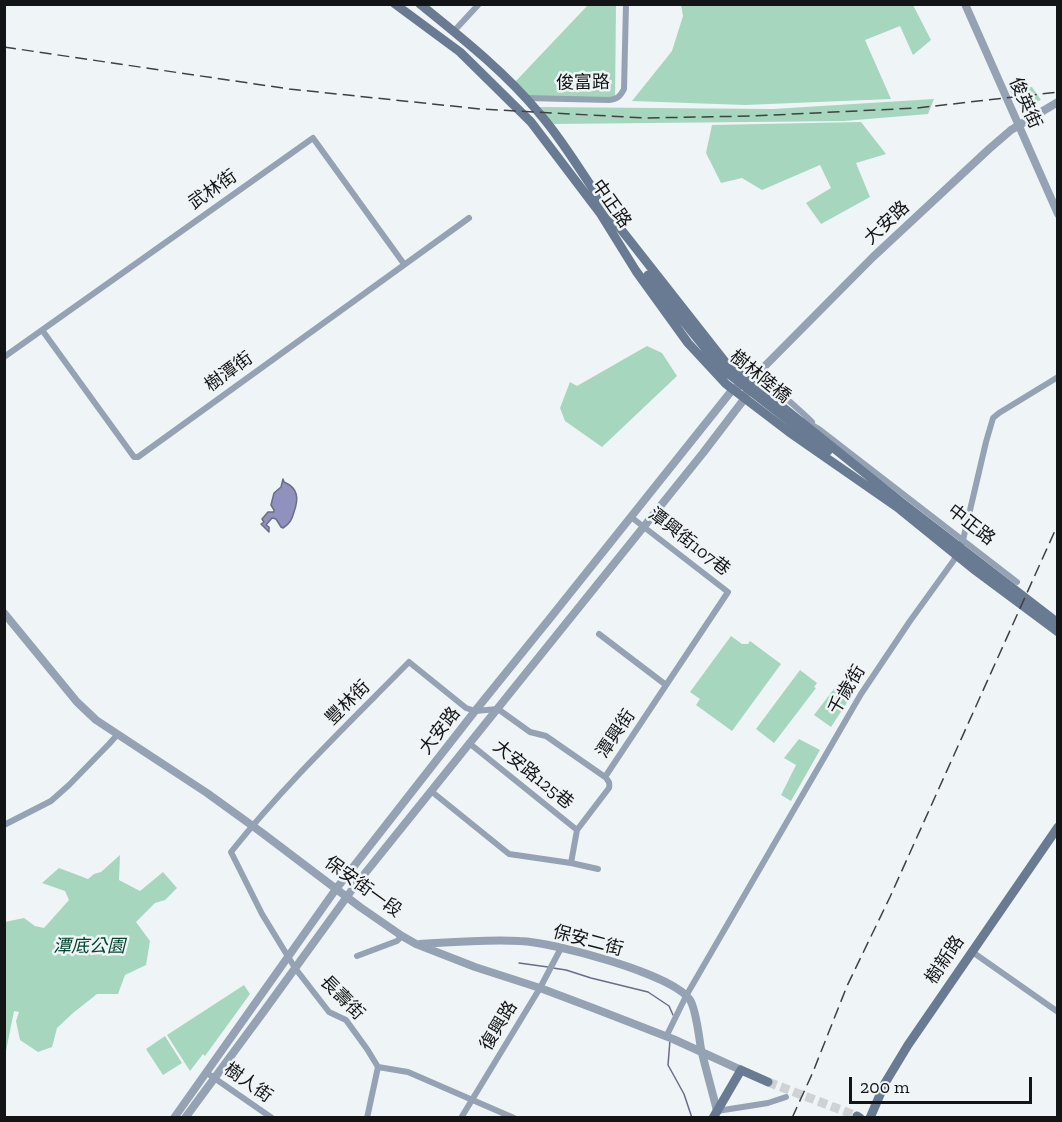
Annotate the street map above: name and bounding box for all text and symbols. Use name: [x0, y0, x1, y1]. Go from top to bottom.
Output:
street label: 俊富路: [556, 72, 610, 94]
street label: 俊英街: [1004, 74, 1046, 132]
street label: 武林街: [185, 166, 241, 214]
street label: 中正路: [587, 176, 635, 232]
street label: 大安路: [860, 197, 914, 249]
street label: 樹林陸橋: [725, 346, 795, 408]
street label: 樹潭街: [201, 347, 257, 397]
street label: 中正路: [943, 500, 999, 550]
street label: 潭興街107巷: [644, 503, 734, 581]
street label: 千歲街: [824, 661, 870, 719]
street label: 豐林街: [321, 676, 375, 730]
street label: 大安路: [415, 703, 465, 759]
street label: 潭興街: [592, 706, 640, 762]
street label: 大安路125巷: [488, 736, 578, 814]
street label: 保安街一段: [320, 852, 406, 922]
street label: 保安二街: [550, 921, 626, 961]
street label: 樹新路: [921, 932, 969, 988]
park label: 潭底公園: [53, 936, 125, 958]
street label: 長壽街: [315, 971, 369, 1025]
street label: 復興路: [476, 997, 522, 1055]
street label: 樹人街: [220, 1059, 276, 1107]
scale bar: [852, 1065, 1035, 1103]
text: 200 m: [860, 1076, 910, 1098]

